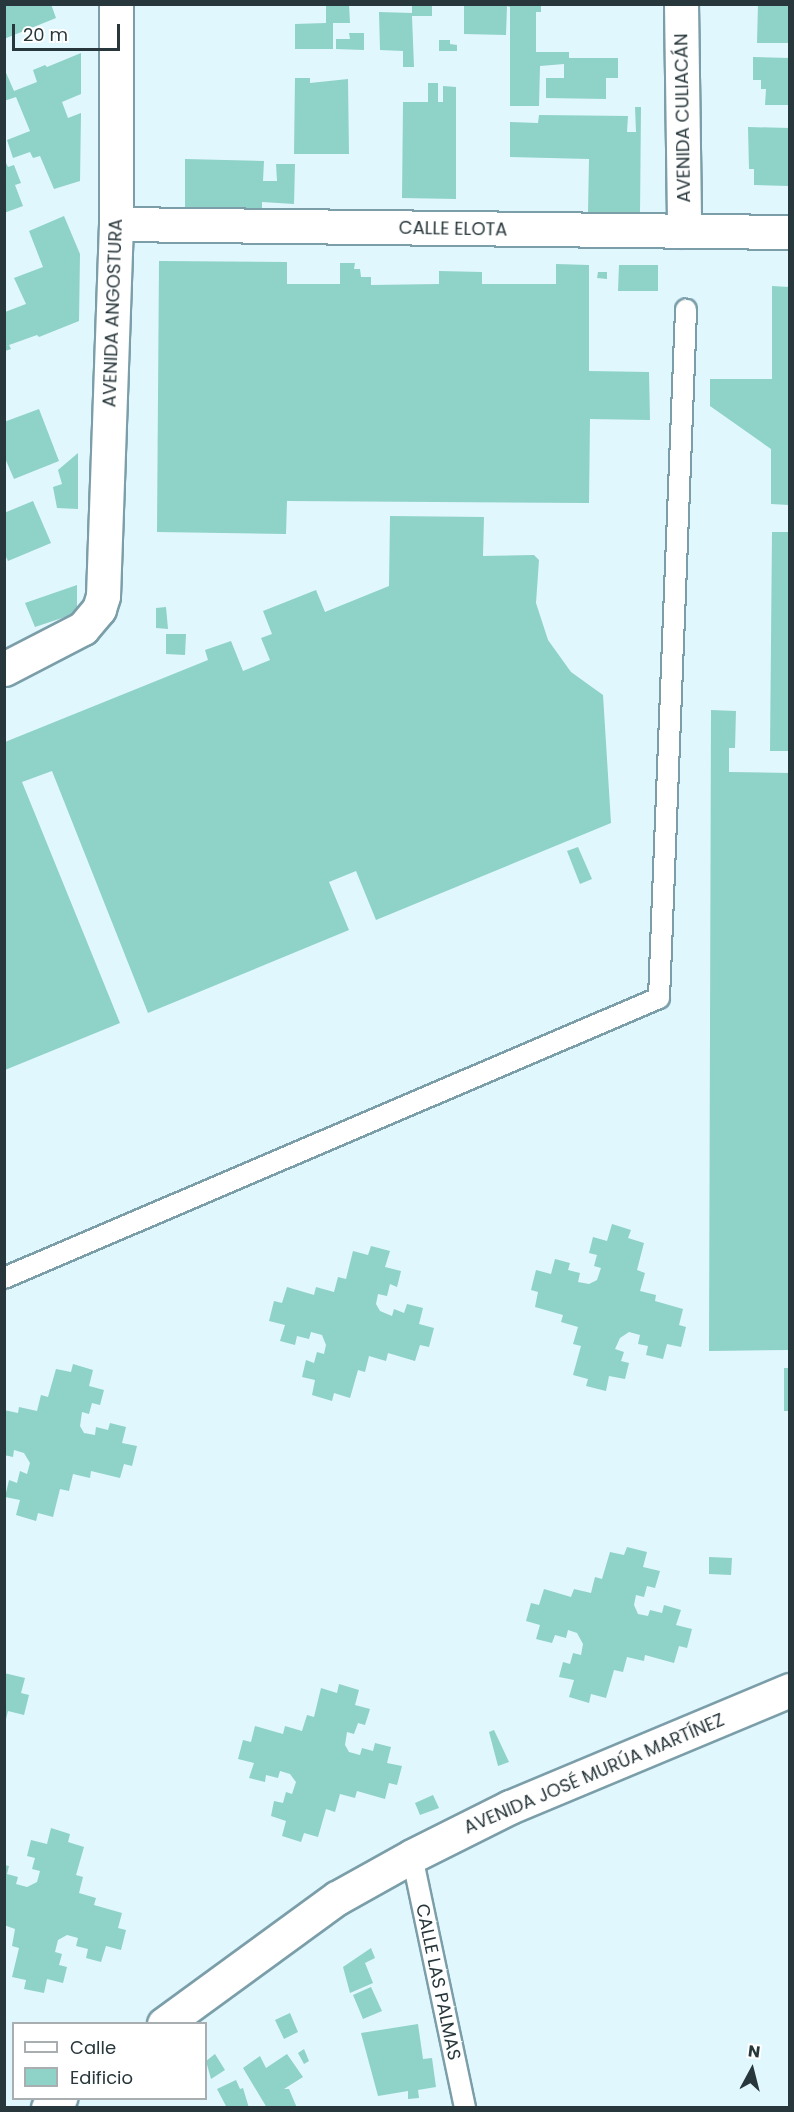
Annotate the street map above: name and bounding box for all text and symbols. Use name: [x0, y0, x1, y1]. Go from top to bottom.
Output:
scale bar: [15, 12, 123, 50]
text: 20 m: [23, 22, 68, 47]
street label: AVENIDA CULIACÁN: [671, 33, 695, 203]
street label: CALLE ELOTA: [398, 217, 508, 241]
street label: AVENIDA ANGOSTURA: [99, 218, 127, 408]
street label: AVENIDA JOSÉ MURÚA MARTÍNEZ: [461, 1709, 727, 1839]
street label: CALLE LAS PALMAS: [411, 1902, 465, 2062]
legend: [12, 2022, 207, 2100]
text: Calle: [70, 2035, 116, 2060]
text: N: [747, 2039, 762, 2064]
north arrow: [722, 2040, 782, 2100]
text: Edificio: [70, 2065, 133, 2090]

